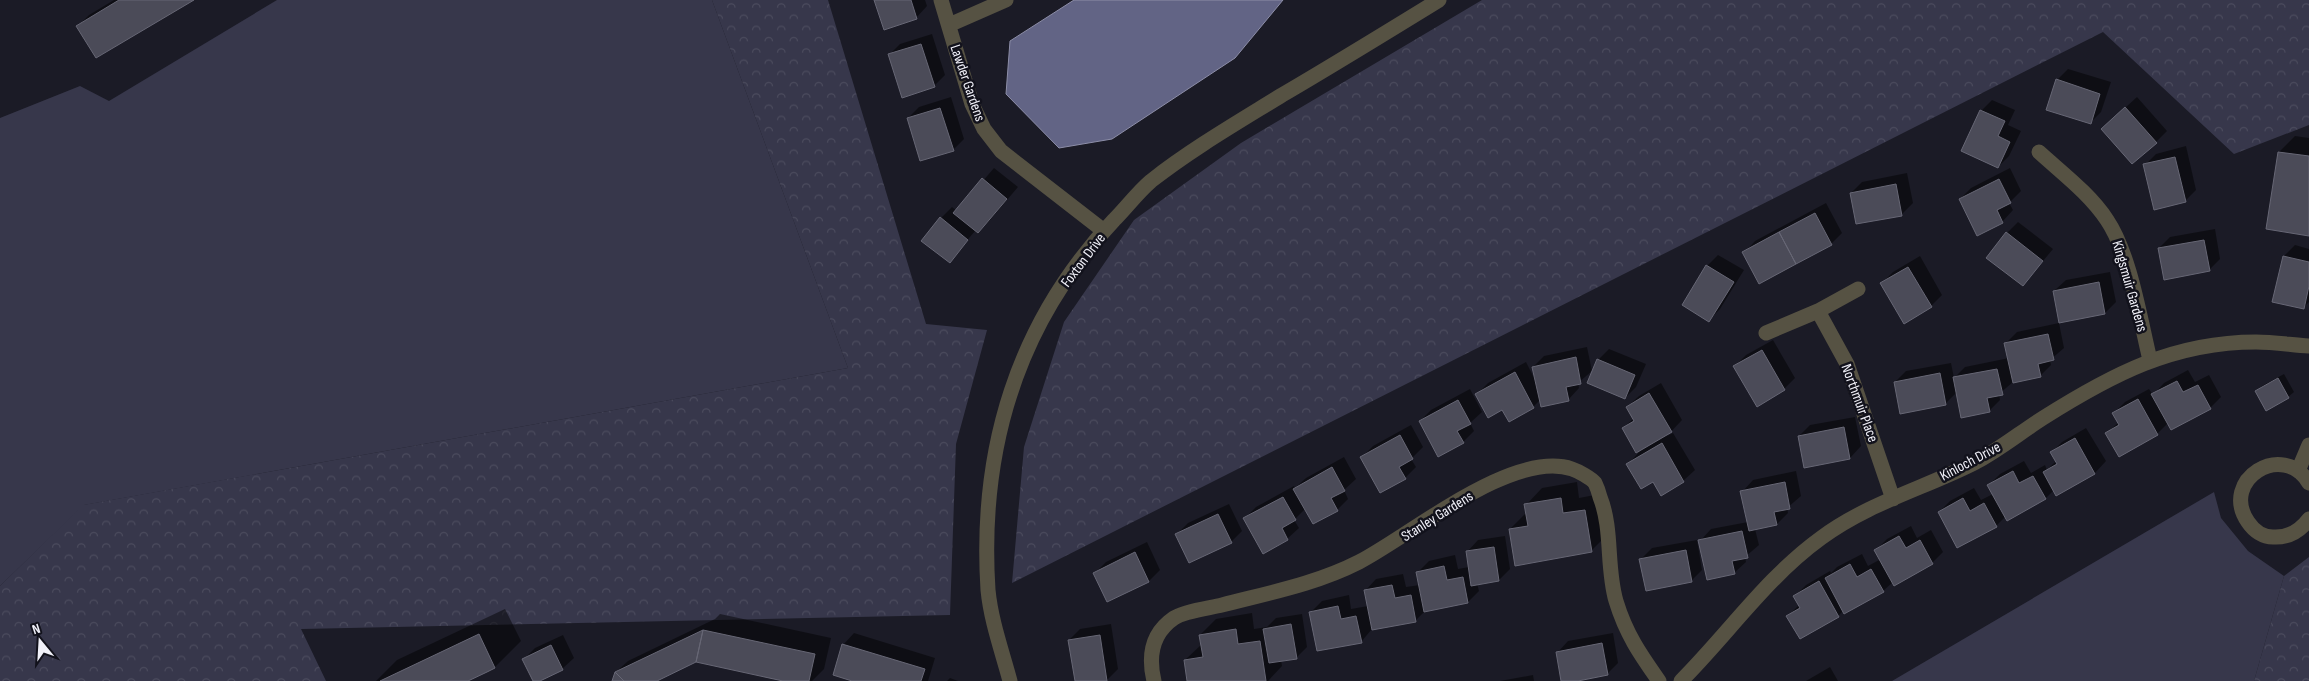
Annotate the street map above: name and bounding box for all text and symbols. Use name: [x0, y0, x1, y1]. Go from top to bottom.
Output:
street label: Lawder Gardens: [946, 42, 990, 124]
street label: Foxton Drive: [1057, 230, 1110, 291]
street label: Kingsmuir Gardens: [2107, 238, 2152, 334]
street label: Northmuir Place: [1837, 362, 1882, 445]
street label: Kinloch Drive: [1937, 438, 2004, 485]
street label: Stanley Gardens: [1398, 487, 1477, 546]
north arrow: [15, 616, 65, 666]
text: N: [30, 620, 42, 638]

